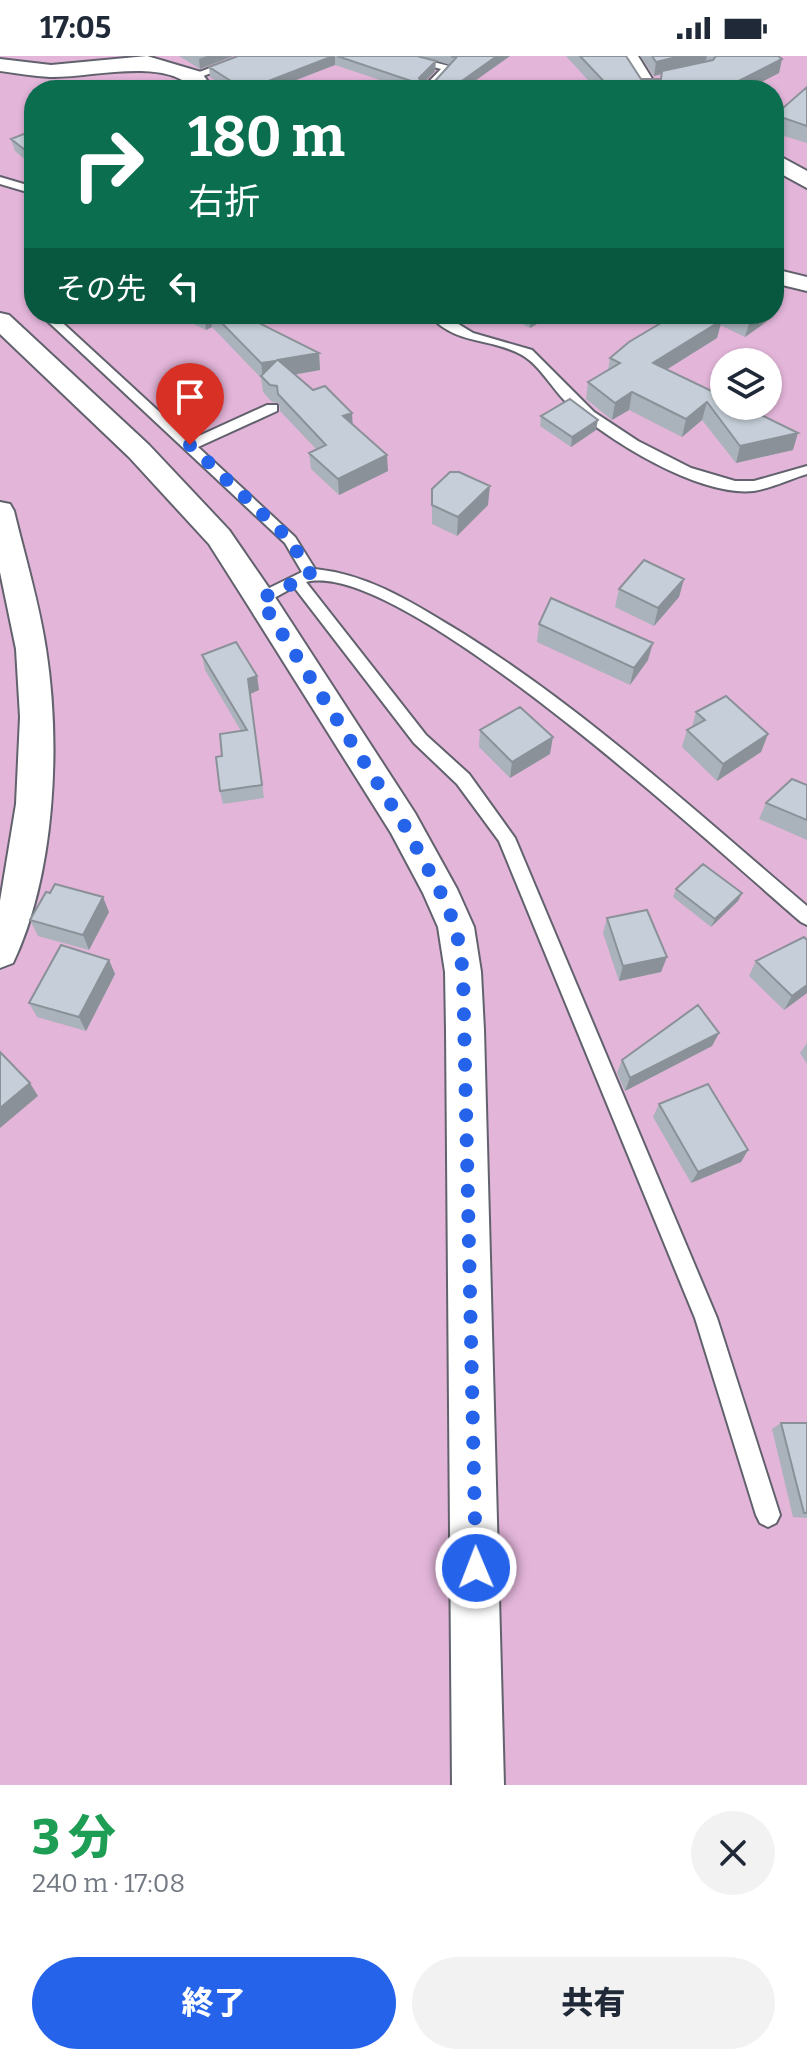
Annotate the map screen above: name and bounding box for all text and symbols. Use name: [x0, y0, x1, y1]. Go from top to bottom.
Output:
text: 17:05: [40, 10, 111, 46]
text: 180 m: [188, 104, 345, 171]
icon: right: [56, 112, 160, 216]
text: 右折: [188, 180, 260, 224]
icon: left: [162, 264, 206, 308]
text: その先: [56, 271, 146, 307]
map controls: [710, 348, 782, 420]
button: layers: [710, 348, 782, 420]
pin: [156, 363, 224, 445]
icon: arrive: [168, 375, 212, 419]
position arrow: [434, 1526, 518, 1610]
text: 3 分: [32, 1809, 116, 1867]
button: close: [691, 1811, 775, 1895]
text: 240 m · 17:08: [32, 1868, 185, 1899]
button: 終了: [32, 1957, 396, 2049]
button: 共有: [412, 1957, 775, 2049]

